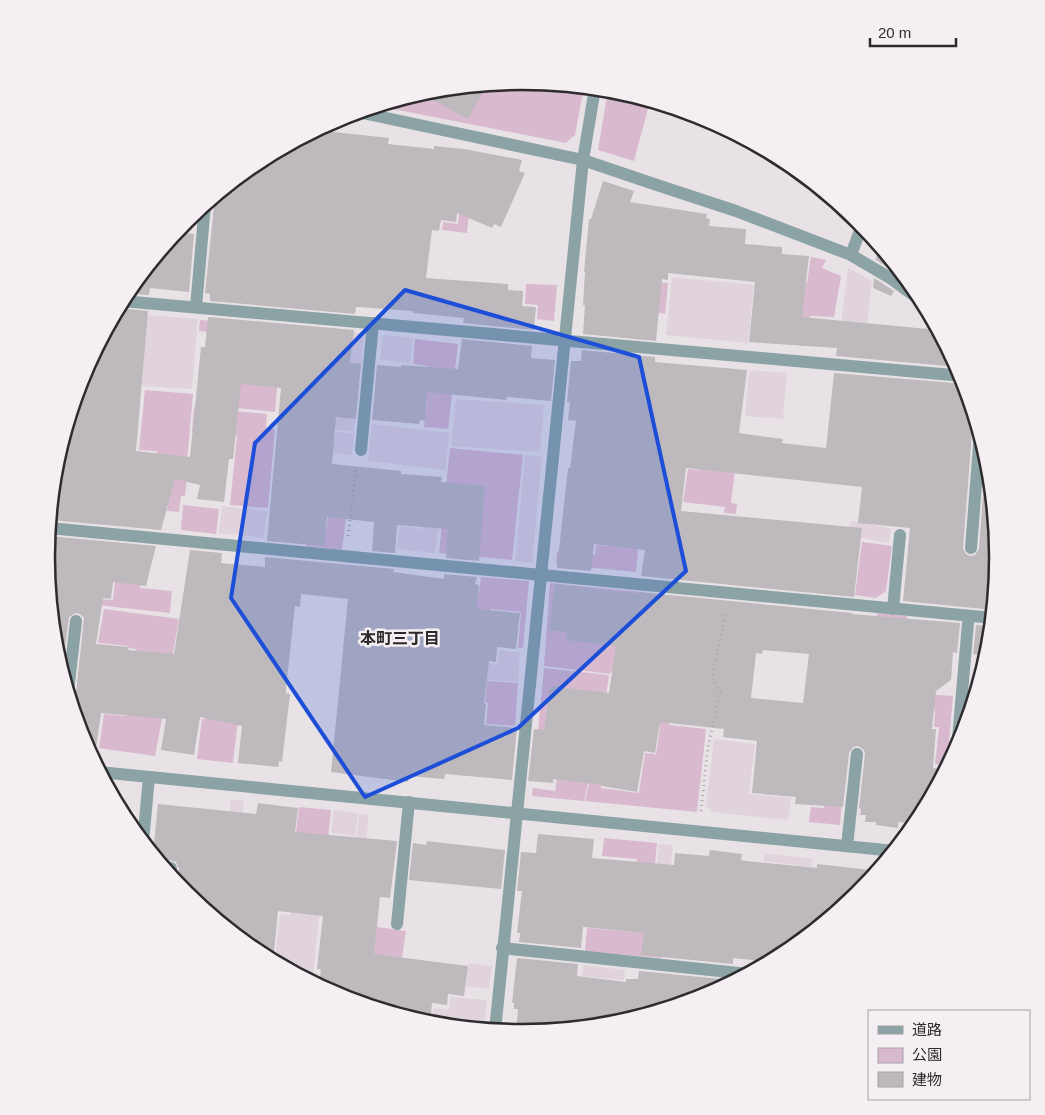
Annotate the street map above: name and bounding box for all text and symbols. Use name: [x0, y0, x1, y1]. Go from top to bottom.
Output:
scale bar: [870, 15, 956, 47]
text: 20 m: [878, 24, 911, 41]
district label: 本町三丁目: [360, 630, 440, 647]
legend: [868, 1010, 1030, 1100]
text: 道路: [912, 1021, 942, 1038]
text: 公園: [912, 1046, 942, 1063]
text: 建物: [912, 1071, 942, 1088]

